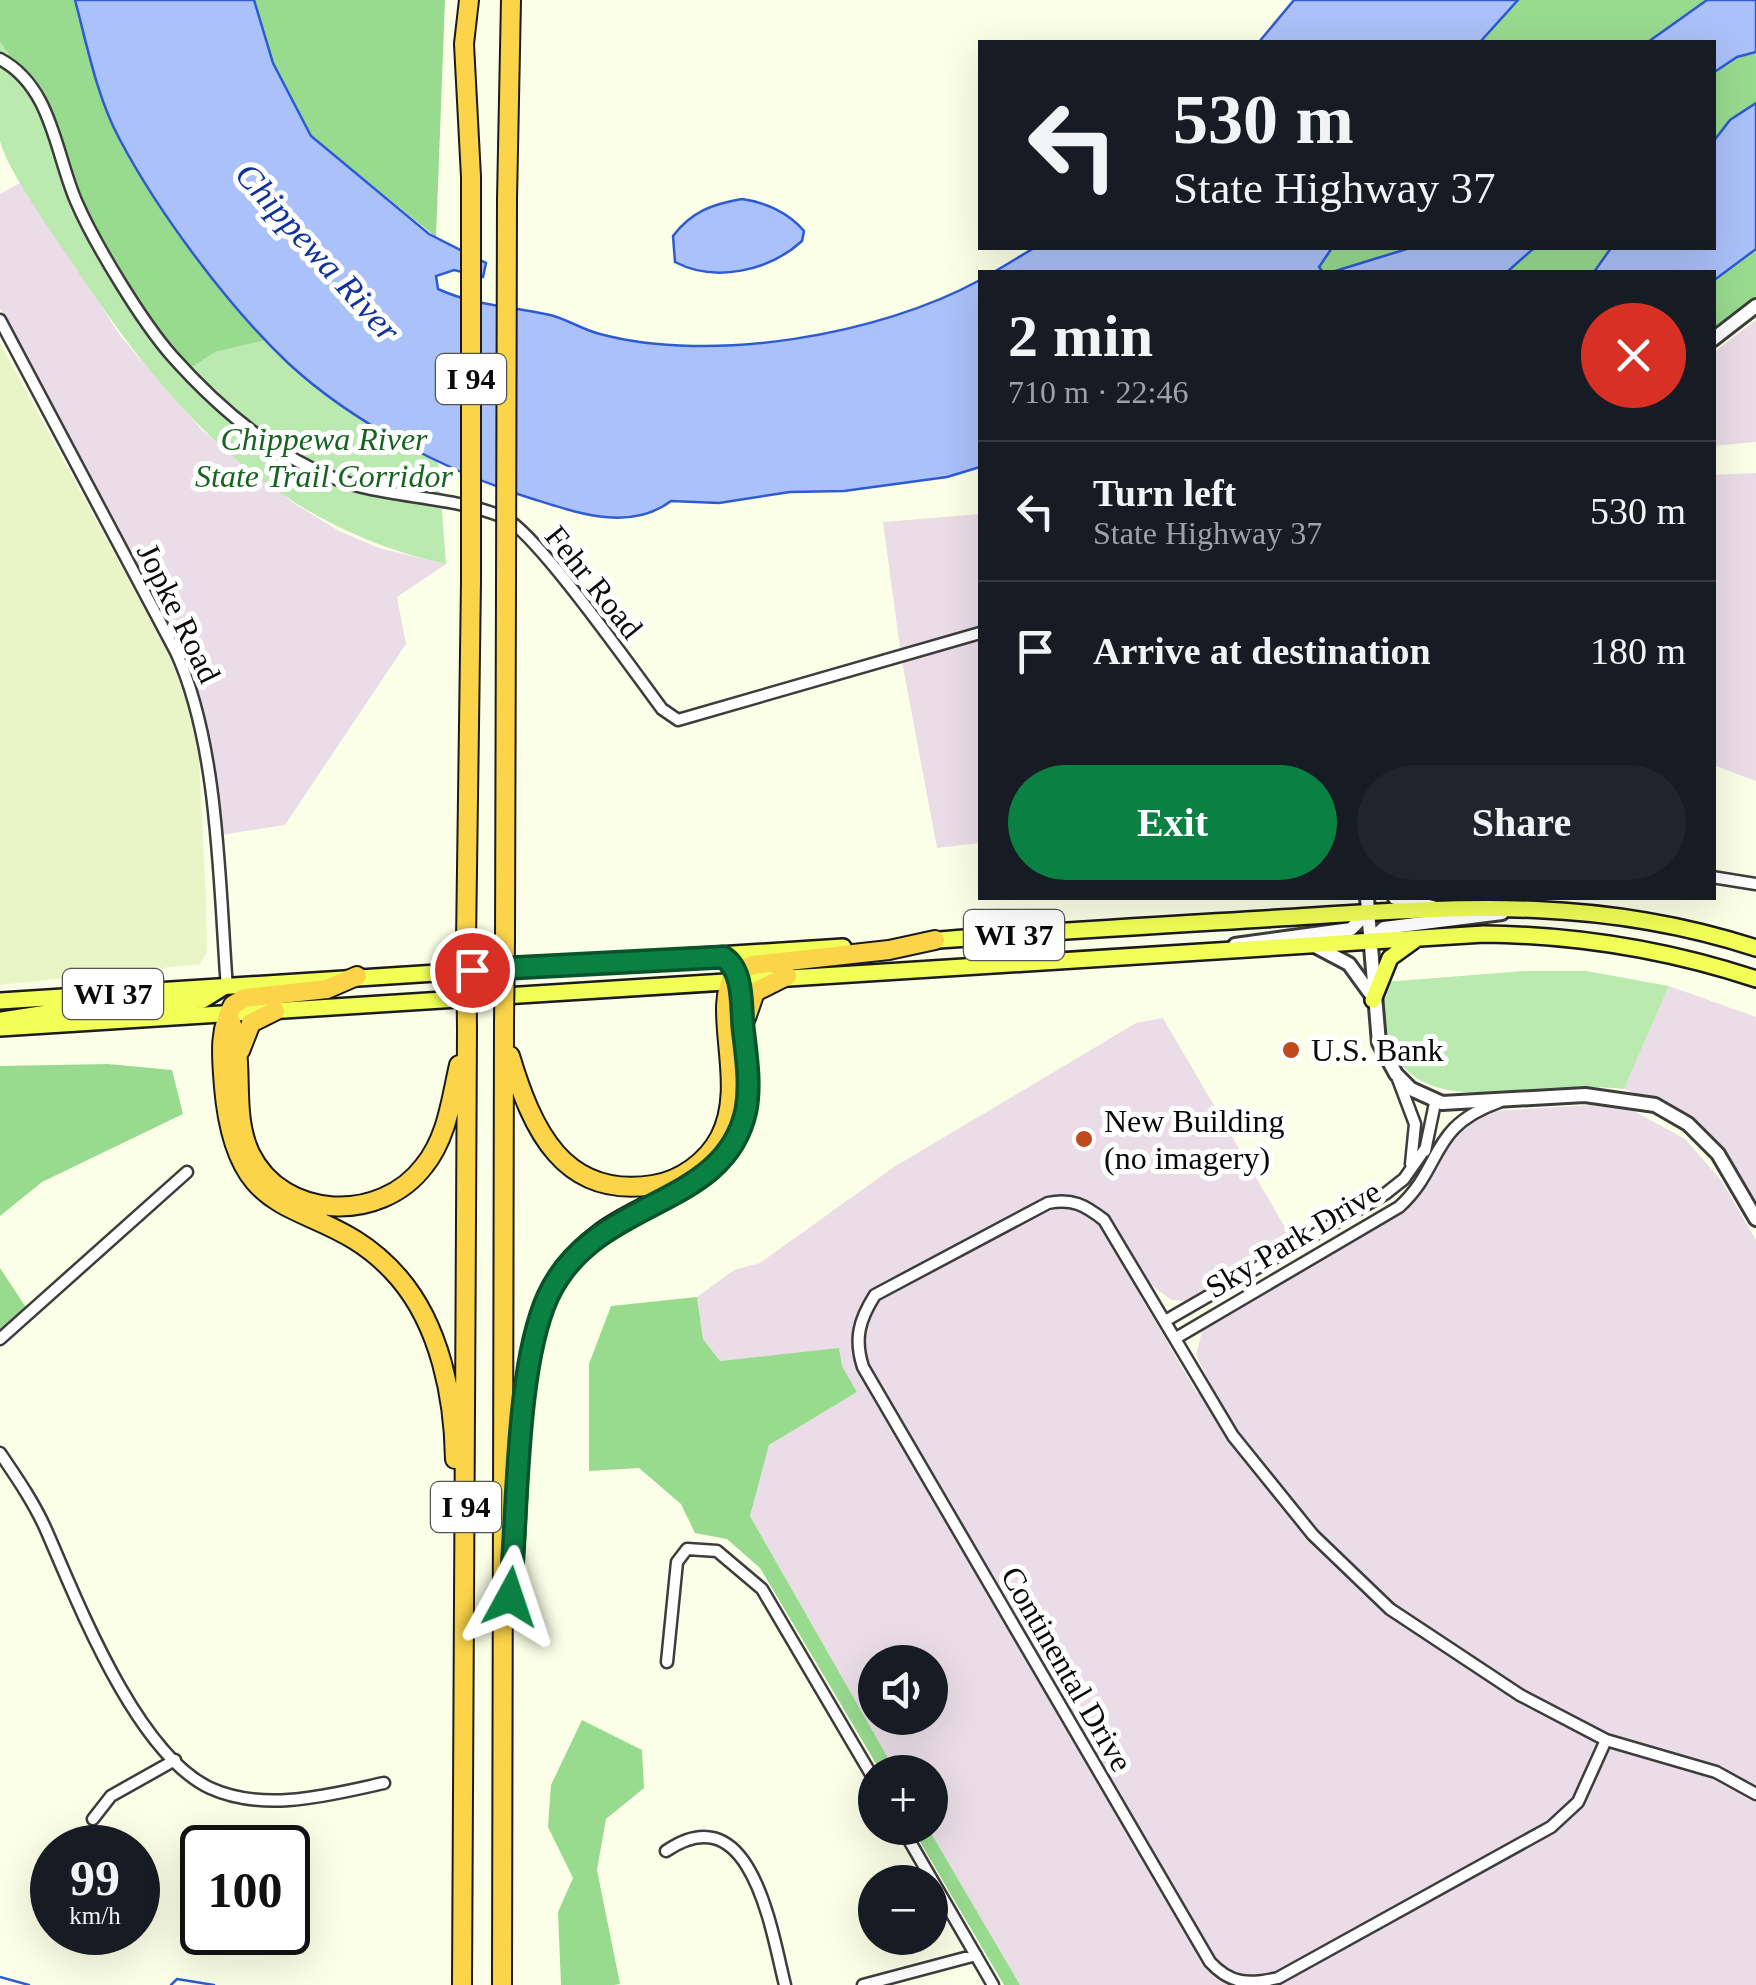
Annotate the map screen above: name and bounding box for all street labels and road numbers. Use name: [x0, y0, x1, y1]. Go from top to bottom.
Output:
road number: I 94: [436, 354, 506, 404]
street label: Fehr Road: [538, 519, 650, 645]
street label: Jopke Road: [130, 538, 228, 688]
road number: WI 37: [964, 910, 1064, 960]
road number: WI 37: [63, 969, 163, 1019]
street label: Sky Park Drive: [1199, 1173, 1387, 1305]
road number: I 94: [431, 1482, 501, 1532]
street label: Continental Drive: [994, 1560, 1140, 1778]

